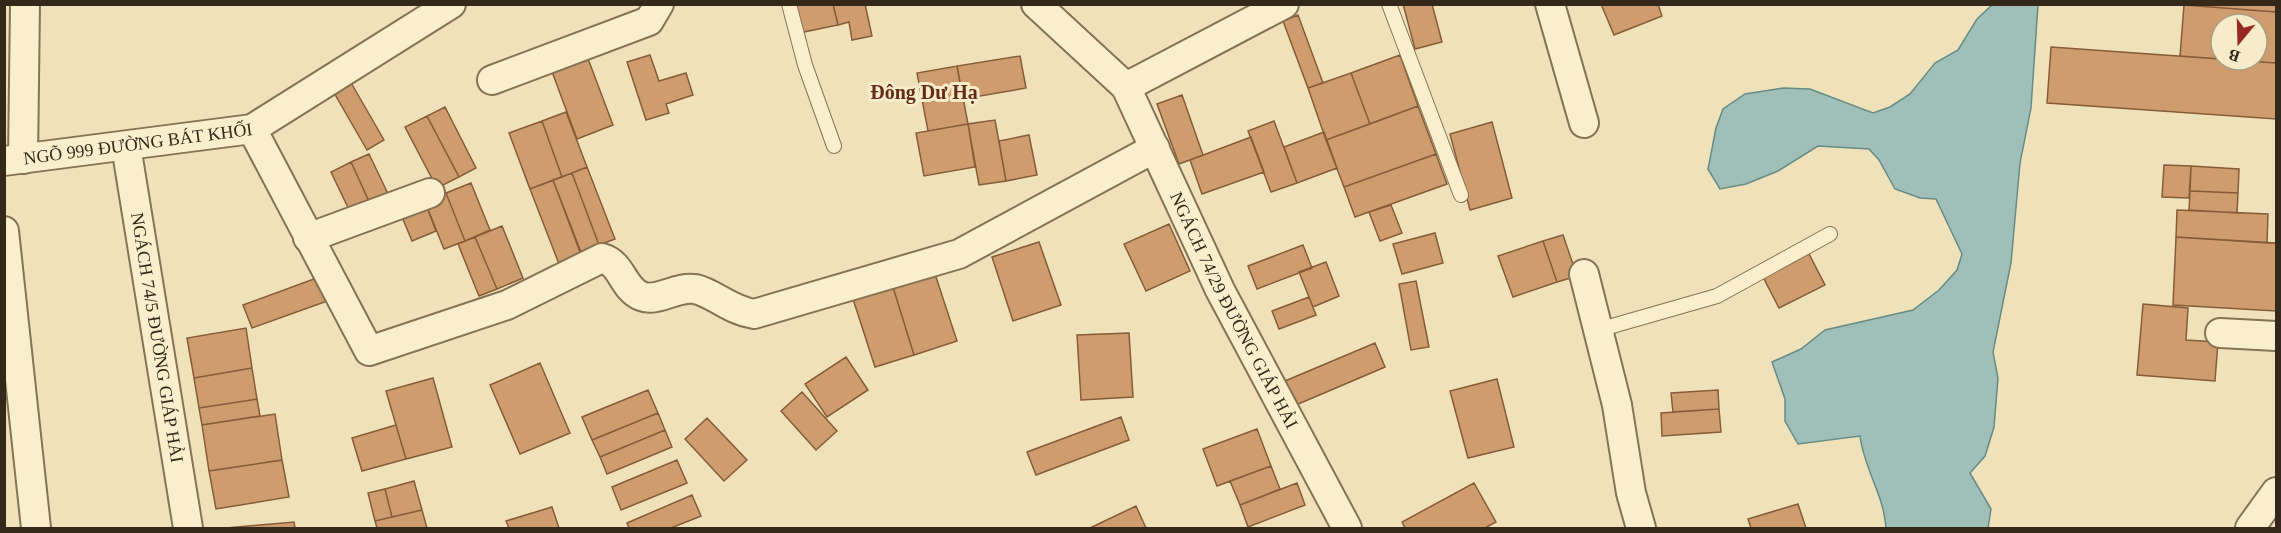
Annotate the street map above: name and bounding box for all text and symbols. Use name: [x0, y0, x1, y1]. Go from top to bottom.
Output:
north arrow: [2209, 12, 2269, 72]
text: B: [2226, 46, 2242, 65]
district label: Đông Dư Hạ: [870, 81, 978, 104]
street label: NGÕ 999 ĐƯỜNG BÁT KHỐI: [22, 119, 254, 168]
street label: NGÁCH 74/29 ĐƯỜNG GIÁP HẢI: [1166, 189, 1302, 432]
street label: NGÁCH 74/5 ĐƯỜNG GIÁP HẢI: [127, 211, 187, 464]

